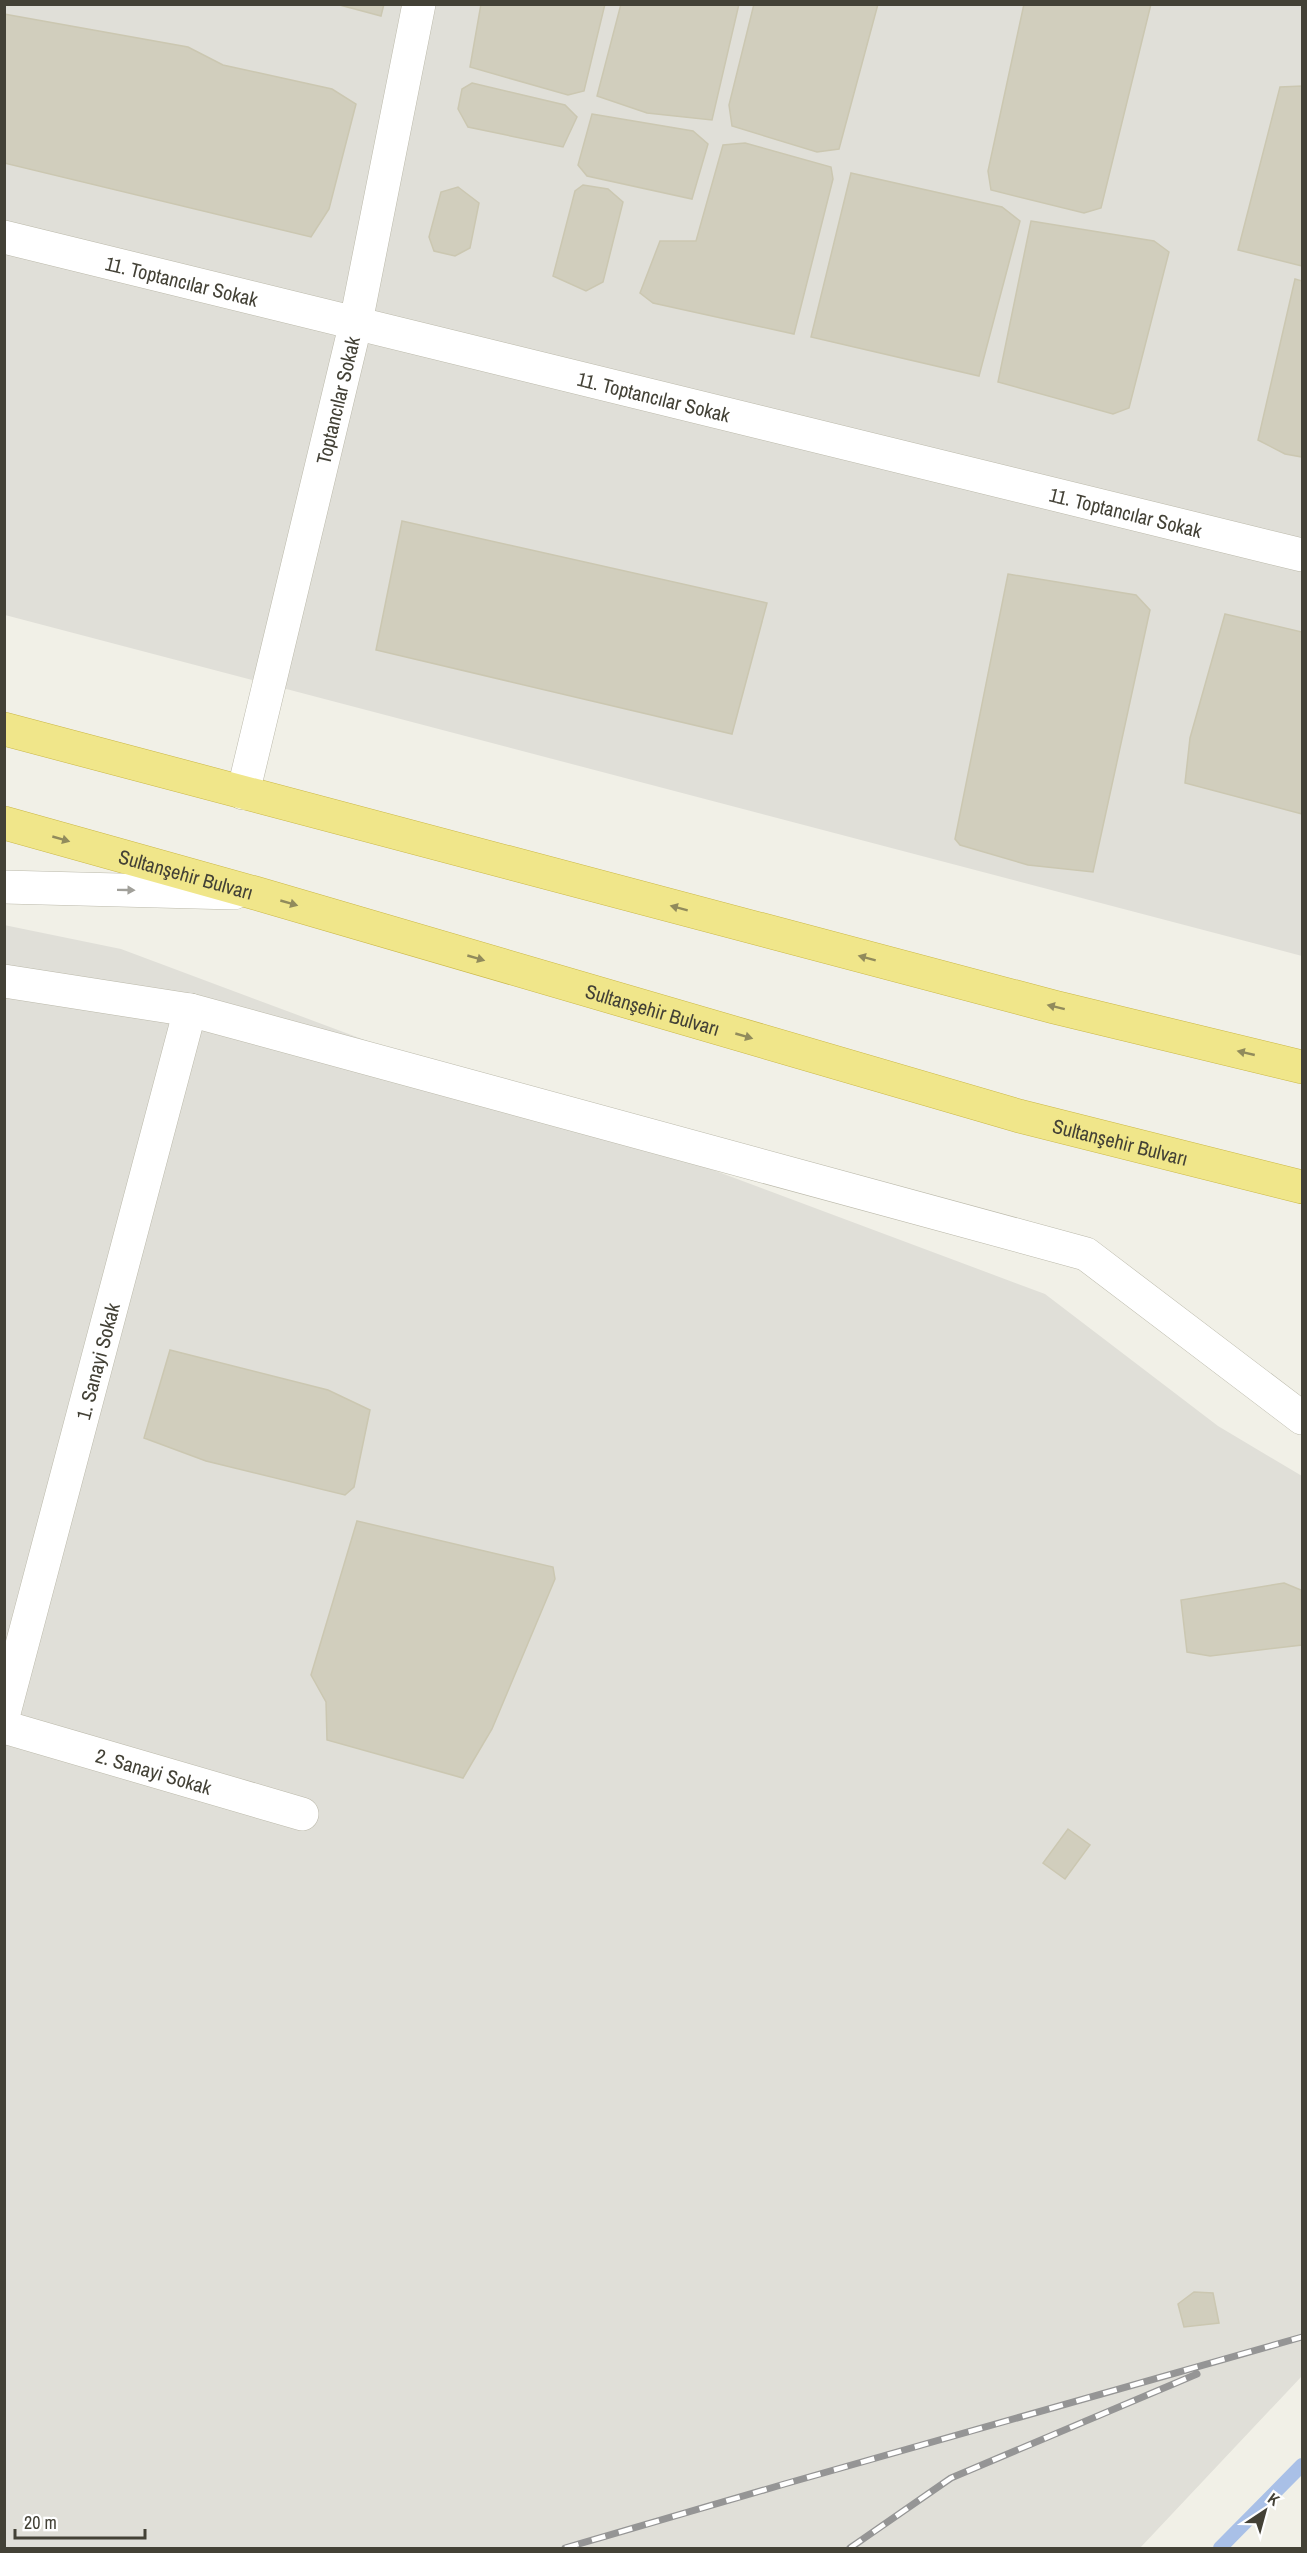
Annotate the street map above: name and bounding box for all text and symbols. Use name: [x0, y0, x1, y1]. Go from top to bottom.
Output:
street label: 11. Toptancılar Sokak: [103, 249, 262, 312]
street label: Toptancılar Sokak: [309, 333, 366, 467]
street label: 11. Toptancılar Sokak: [575, 364, 734, 428]
street label: 11. Toptancılar Sokak: [1047, 480, 1206, 544]
one-way arrow: [52, 835, 70, 844]
street label: Sultanşehir Bulvarı: [116, 842, 256, 905]
one-way arrow: [116, 885, 135, 894]
one-way arrow: [280, 899, 298, 908]
one-way arrow: [670, 903, 688, 912]
one-way arrow: [858, 952, 877, 962]
one-way arrow: [467, 954, 485, 963]
street label: Sultanşehir Bulvarı: [582, 977, 723, 1042]
one-way arrow: [1047, 1002, 1065, 1012]
one-way arrow: [735, 1032, 753, 1041]
one-way arrow: [1236, 1048, 1255, 1058]
street label: Sultanşehir Bulvarı: [1050, 1111, 1191, 1171]
street label: 1. Sanayi Sokak: [69, 1299, 126, 1422]
street label: 2. Sanayi Sokak: [93, 1741, 216, 1801]
north arrow: [1235, 2481, 1295, 2541]
text: K: [1264, 2487, 1285, 2511]
scale bar: [15, 2502, 146, 2540]
text: 20 m: [24, 2510, 57, 2535]

